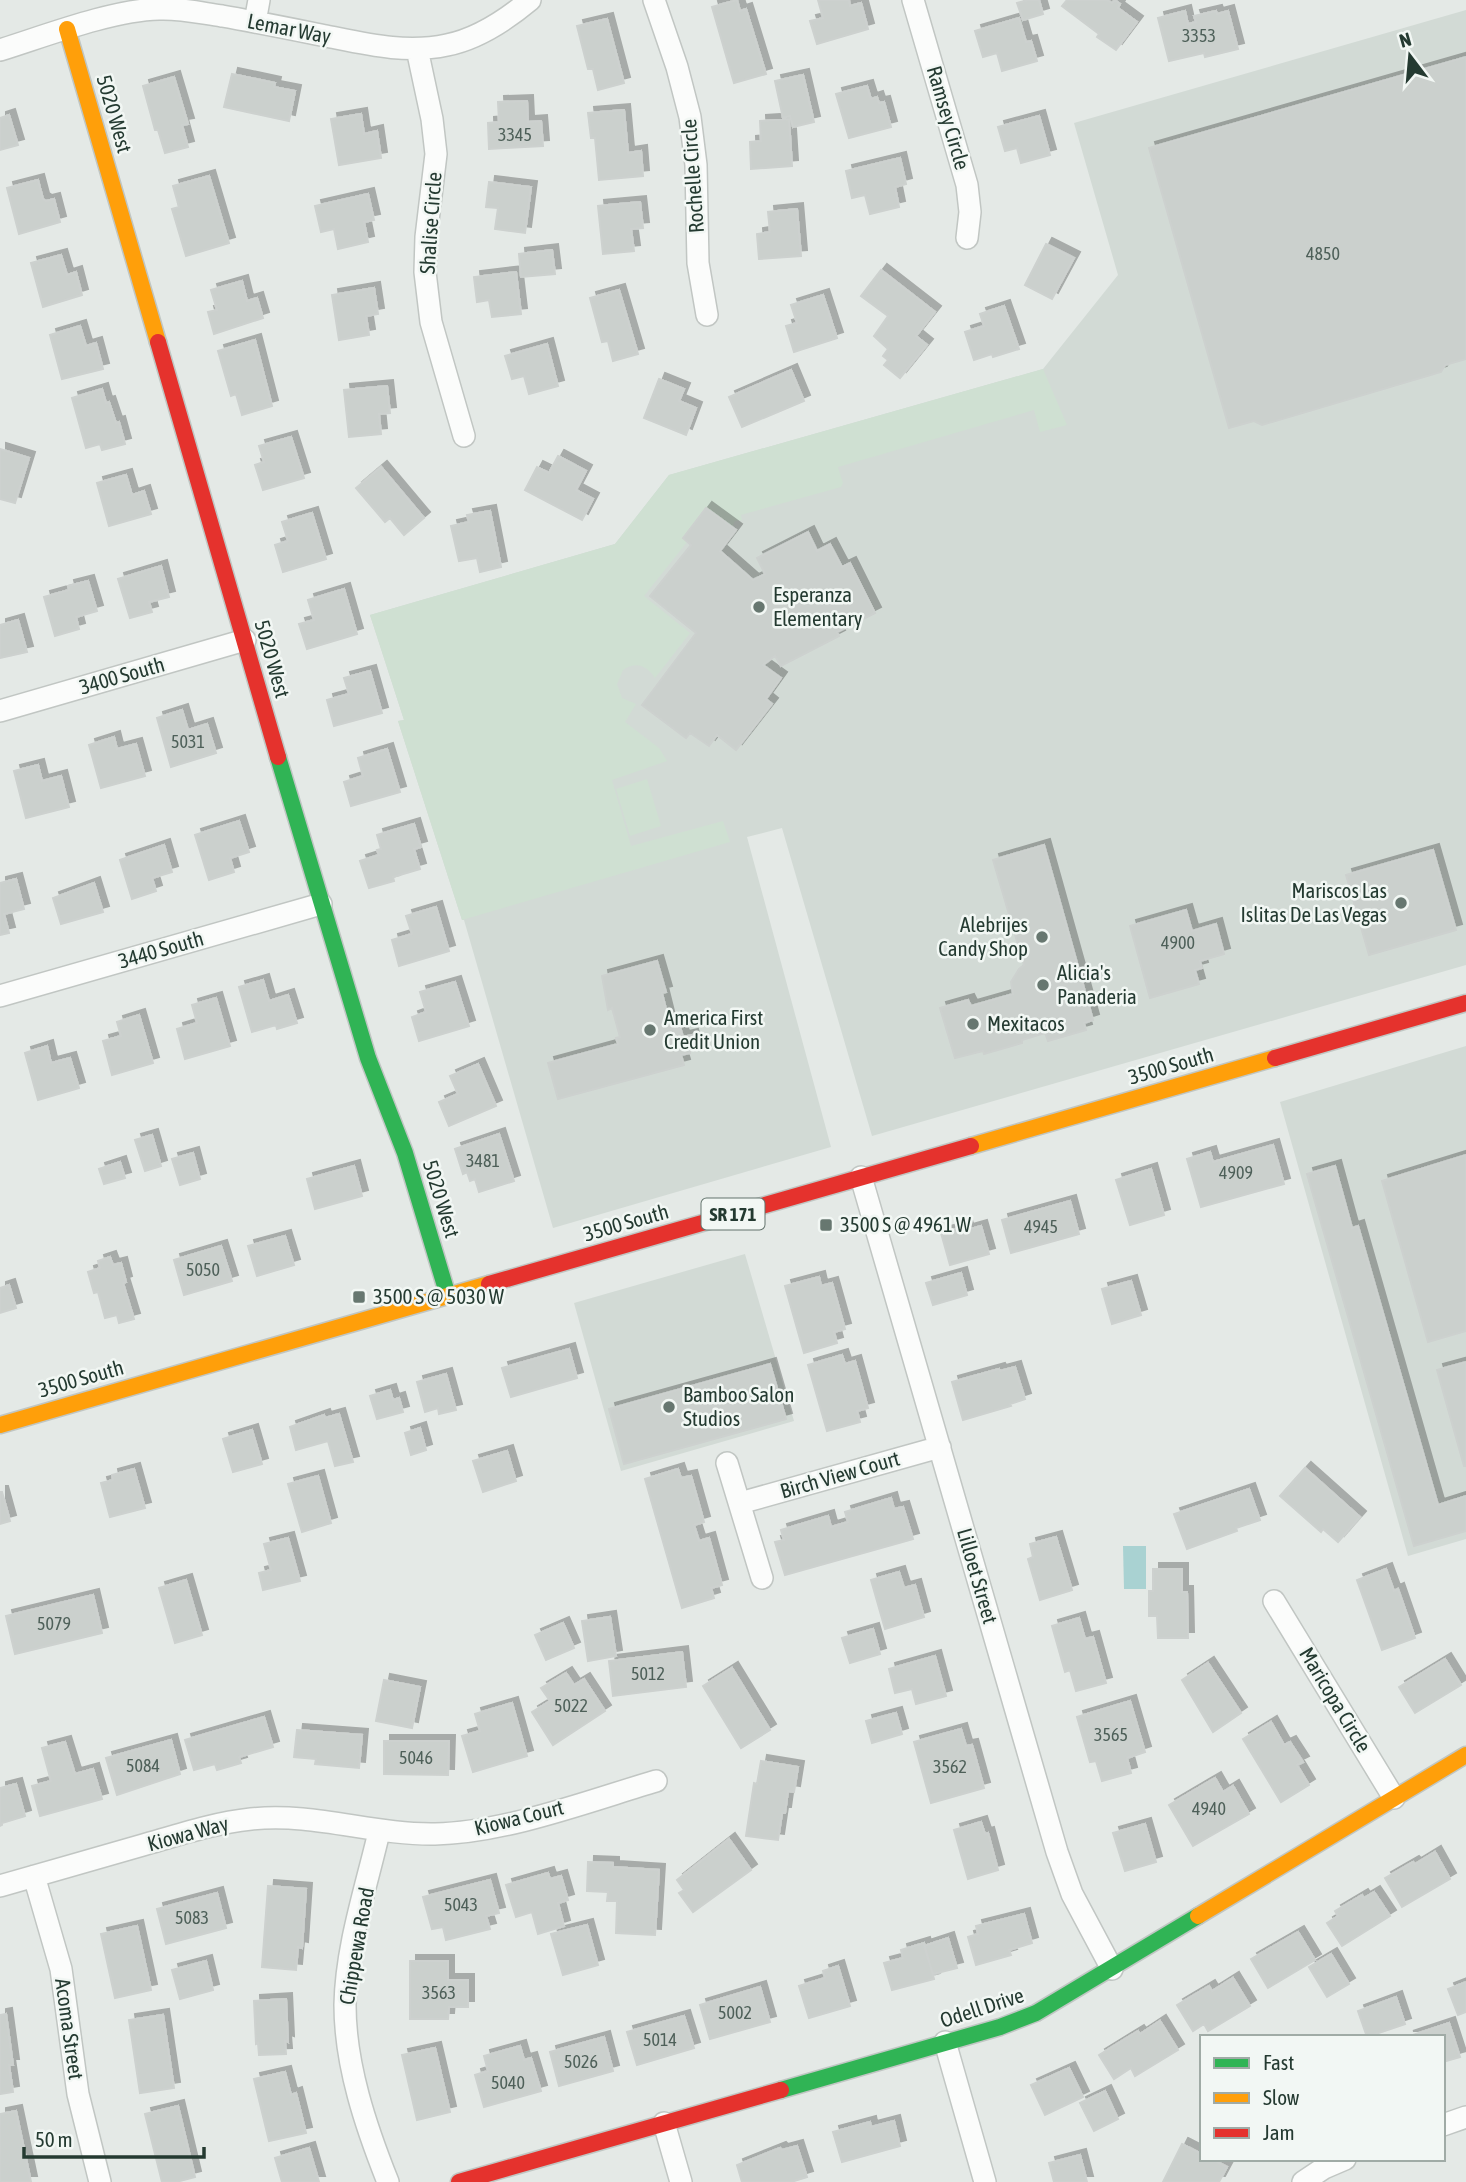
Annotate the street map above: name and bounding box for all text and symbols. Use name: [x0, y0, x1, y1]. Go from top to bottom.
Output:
street label: Lemar Way: [245, 8, 333, 48]
north arrow: [1375, 21, 1445, 91]
house number: 3353: [1182, 25, 1216, 46]
text: N: [1397, 28, 1414, 52]
street label: Ramsey Circle: [923, 63, 975, 172]
street label: 5020 West: [92, 72, 138, 155]
street label: Rochelle Circle: [676, 118, 708, 234]
house number: 3345: [498, 124, 532, 145]
street label: Shalise Circle: [414, 171, 446, 275]
house number: 4850: [1306, 243, 1340, 264]
place label: Esperanza Elementary: [773, 582, 863, 630]
marker: Esperanza Elementary: [751, 599, 767, 615]
street label: 5020 West: [250, 617, 296, 700]
street label: 3400 South: [76, 651, 167, 699]
house number: 5031: [171, 731, 205, 752]
place label: Mariscos Las Islitas De Las Vegas: [1240, 878, 1387, 926]
marker: Mariscos Las Islitas De Las Vegas: [1393, 895, 1409, 911]
place label: Alebrijes Candy Shop: [938, 912, 1028, 960]
street label: 3440 South: [115, 925, 206, 973]
marker: Alebrijes Candy Shop: [1034, 929, 1050, 945]
house number: 4900: [1161, 932, 1195, 953]
place label: Alicia's Panaderia: [1057, 960, 1137, 1008]
marker: Alicia's Panaderia: [1035, 977, 1051, 993]
place label: America First Credit Union: [664, 1005, 763, 1053]
place label: Mexitacos: [987, 1011, 1065, 1035]
marker: Mexitacos: [965, 1016, 981, 1032]
marker: America First Credit Union: [642, 1022, 658, 1038]
street label: 3500 South: [1125, 1041, 1216, 1089]
house number: 3481: [466, 1150, 500, 1171]
street label: 5020 West: [419, 1157, 465, 1240]
house number: 4909: [1219, 1162, 1253, 1183]
street label: 3500 South: [580, 1198, 671, 1246]
road number: SR 171: [702, 1198, 764, 1230]
place label: 3500 S @ 4961 W: [840, 1212, 972, 1236]
house number: 4945: [1024, 1216, 1058, 1237]
marker: 3500 S @ 4961 W: [818, 1217, 834, 1233]
house number: 5050: [186, 1259, 220, 1280]
place label: 3500 S @ 5030 W: [373, 1284, 505, 1308]
marker: 3500 S @ 5030 W: [351, 1289, 367, 1305]
street label: 3500 South: [35, 1354, 126, 1402]
place label: Bamboo Salon Studios: [683, 1382, 794, 1430]
marker: Bamboo Salon Studios: [661, 1399, 677, 1415]
street label: Birch View Court: [777, 1446, 902, 1503]
street label: Lilloet Street: [953, 1525, 1003, 1626]
house number: 5079: [37, 1613, 71, 1634]
street label: Maricopa Circle: [1295, 1643, 1377, 1756]
house number: 5012: [631, 1663, 665, 1684]
house number: 5022: [554, 1695, 588, 1716]
house number: 3565: [1094, 1724, 1128, 1745]
house number: 5046: [399, 1747, 433, 1768]
house number: 5084: [126, 1755, 160, 1776]
house number: 3562: [933, 1756, 967, 1777]
street label: Kiowa Court: [472, 1794, 566, 1840]
house number: 4940: [1192, 1798, 1226, 1819]
street label: Kiowa Way: [145, 1811, 231, 1855]
street label: Chippewa Road: [334, 1885, 378, 2006]
house number: 5043: [444, 1894, 478, 1915]
house number: 5083: [175, 1907, 209, 1928]
street label: Acoma Street: [51, 1977, 89, 2081]
house number: 3563: [422, 1982, 456, 2003]
street label: Odell Drive: [937, 1982, 1027, 2032]
house number: 5002: [718, 2002, 752, 2023]
house number: 5014: [643, 2029, 677, 2050]
legend: [1200, 2035, 1445, 2161]
text: Fast: [1263, 2050, 1294, 2074]
house number: 5026: [564, 2051, 598, 2072]
house number: 5040: [491, 2072, 525, 2093]
text: Slow: [1263, 2085, 1300, 2109]
scale bar: [24, 2116, 205, 2160]
text: Jam: [1263, 2120, 1295, 2144]
text: 50 m: [35, 2127, 73, 2151]

